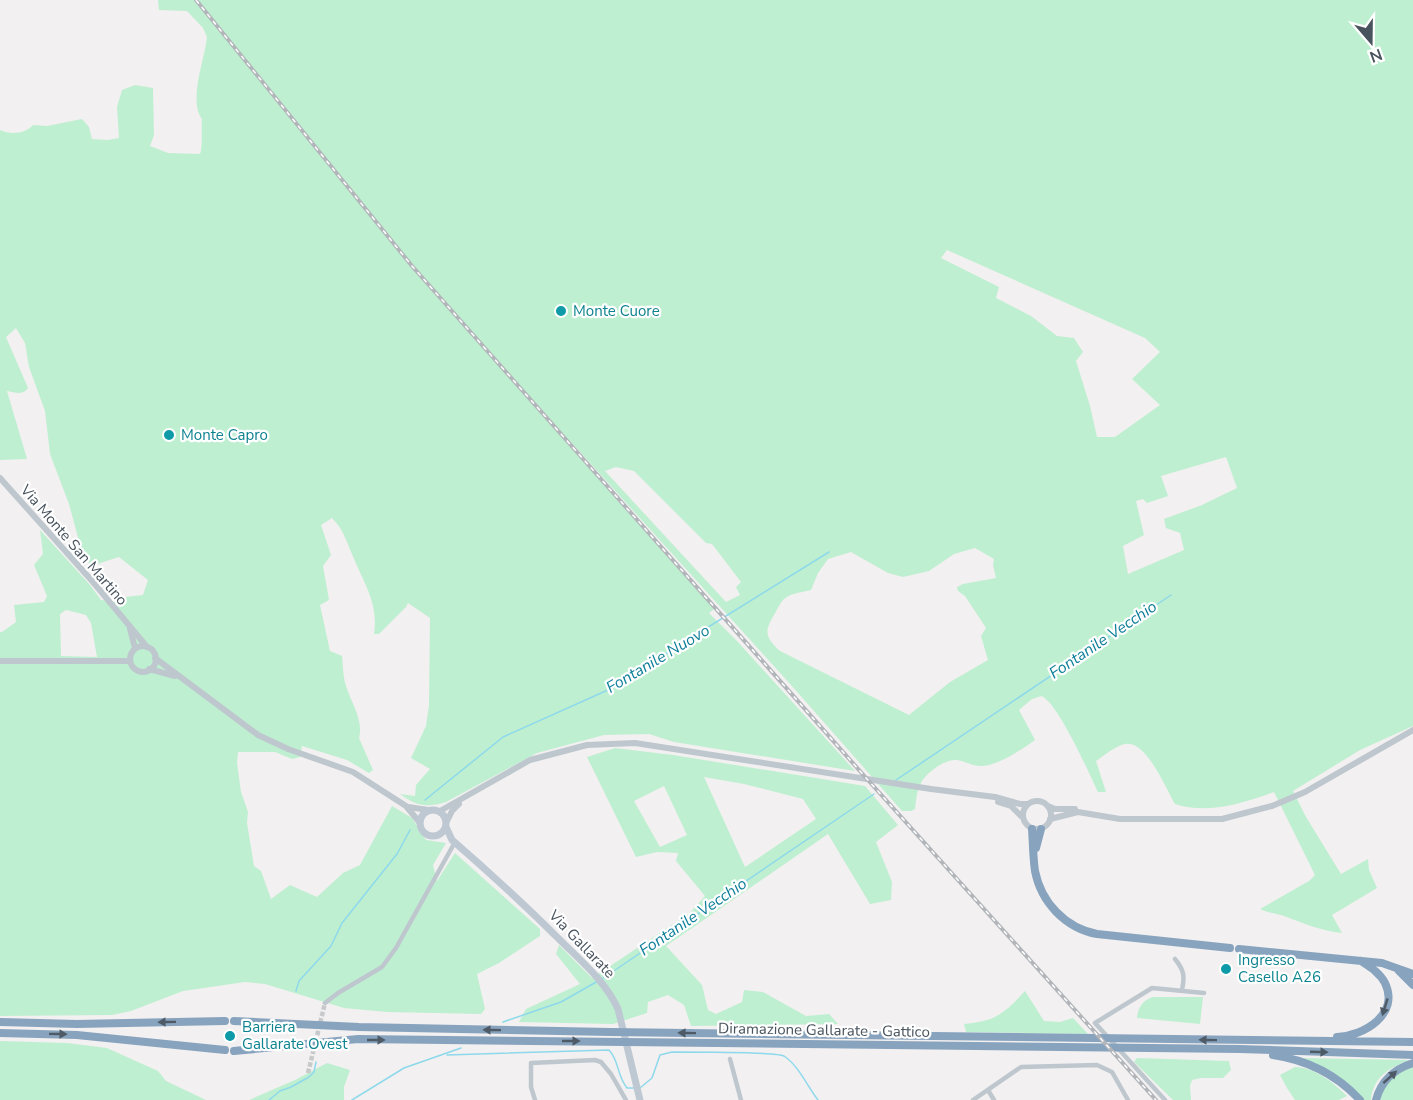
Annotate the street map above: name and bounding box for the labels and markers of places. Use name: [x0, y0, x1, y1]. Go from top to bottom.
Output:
place label: Monte Cuore: [573, 301, 660, 321]
marker: Monte Cuore: [554, 304, 568, 318]
place label: Monte Capro: [181, 425, 268, 445]
marker: Monte Capro: [162, 428, 176, 442]
place label: Ingresso Casello A26: [1238, 950, 1321, 987]
marker: Ingresso Casello A26: [1219, 962, 1233, 976]
place label: Barriera Gallarate Ovest: [242, 1017, 348, 1054]
marker: Barriera Gallarate Ovest: [223, 1029, 237, 1043]

